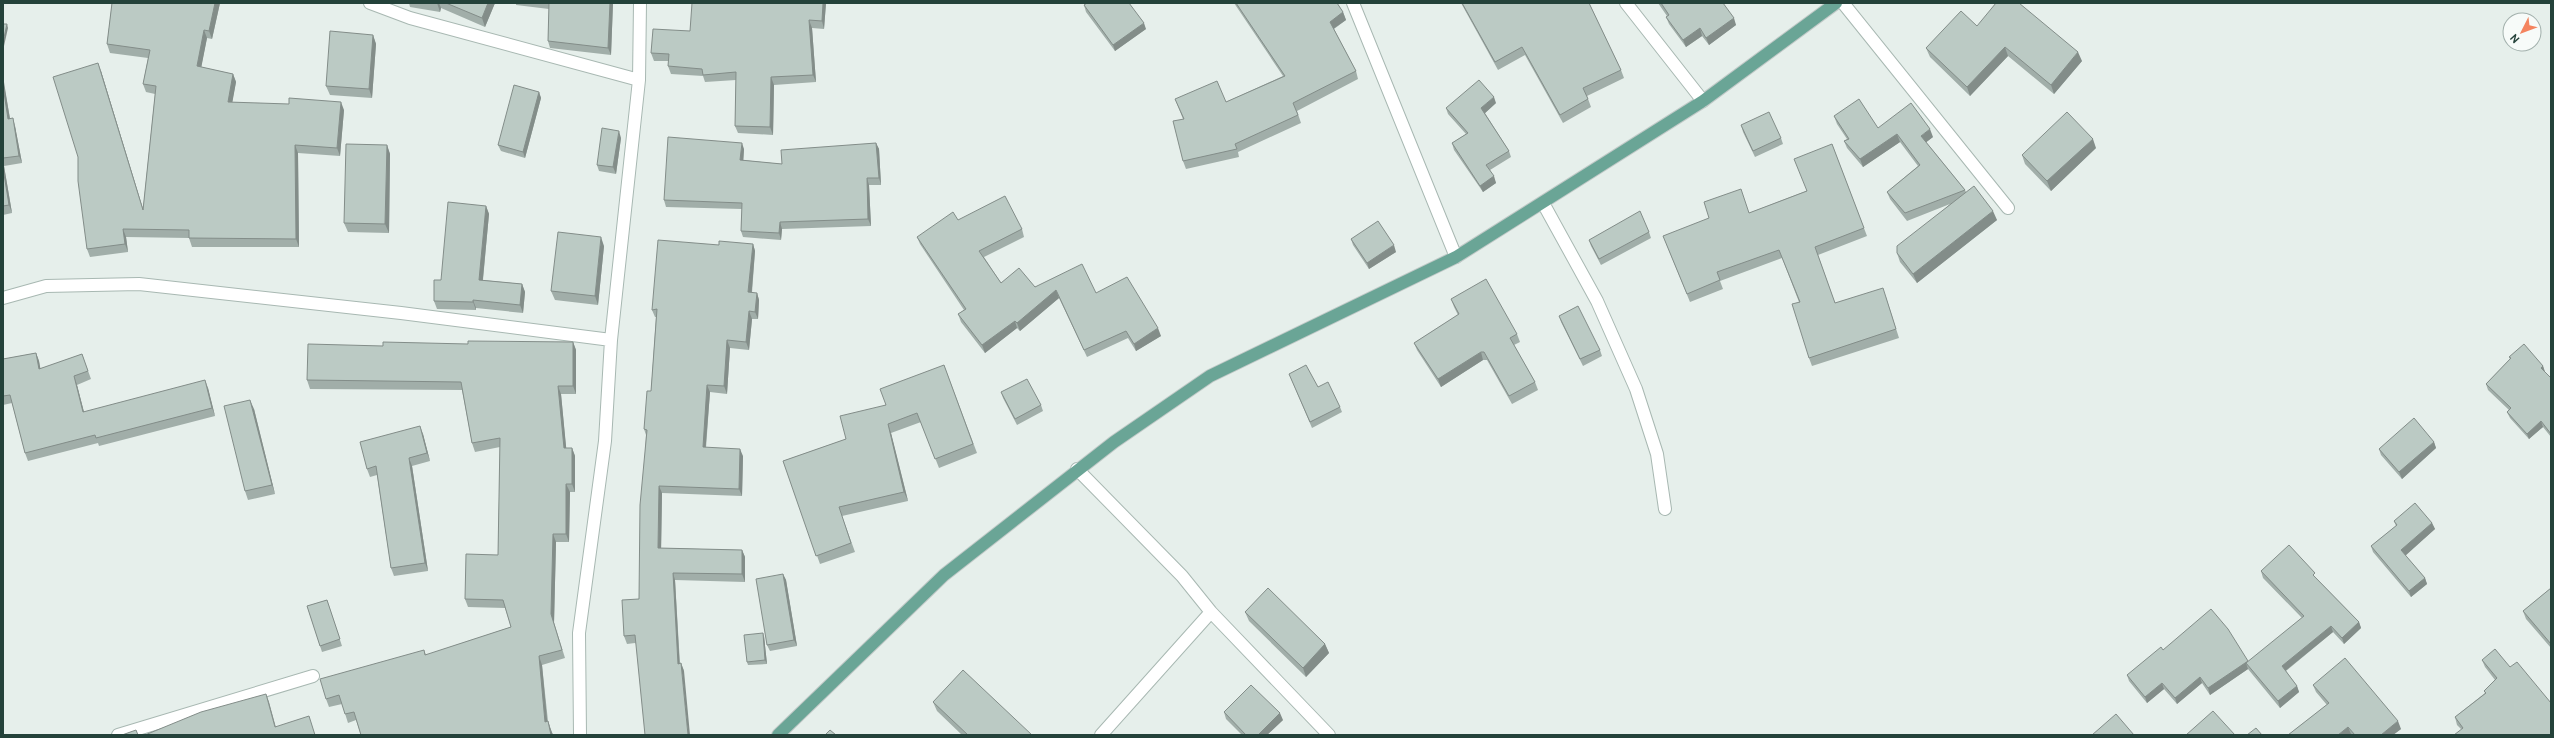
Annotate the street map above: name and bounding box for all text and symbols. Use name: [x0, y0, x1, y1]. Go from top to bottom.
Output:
north arrow: [2502, 12, 2542, 52]
text: N: [2507, 30, 2523, 46]

